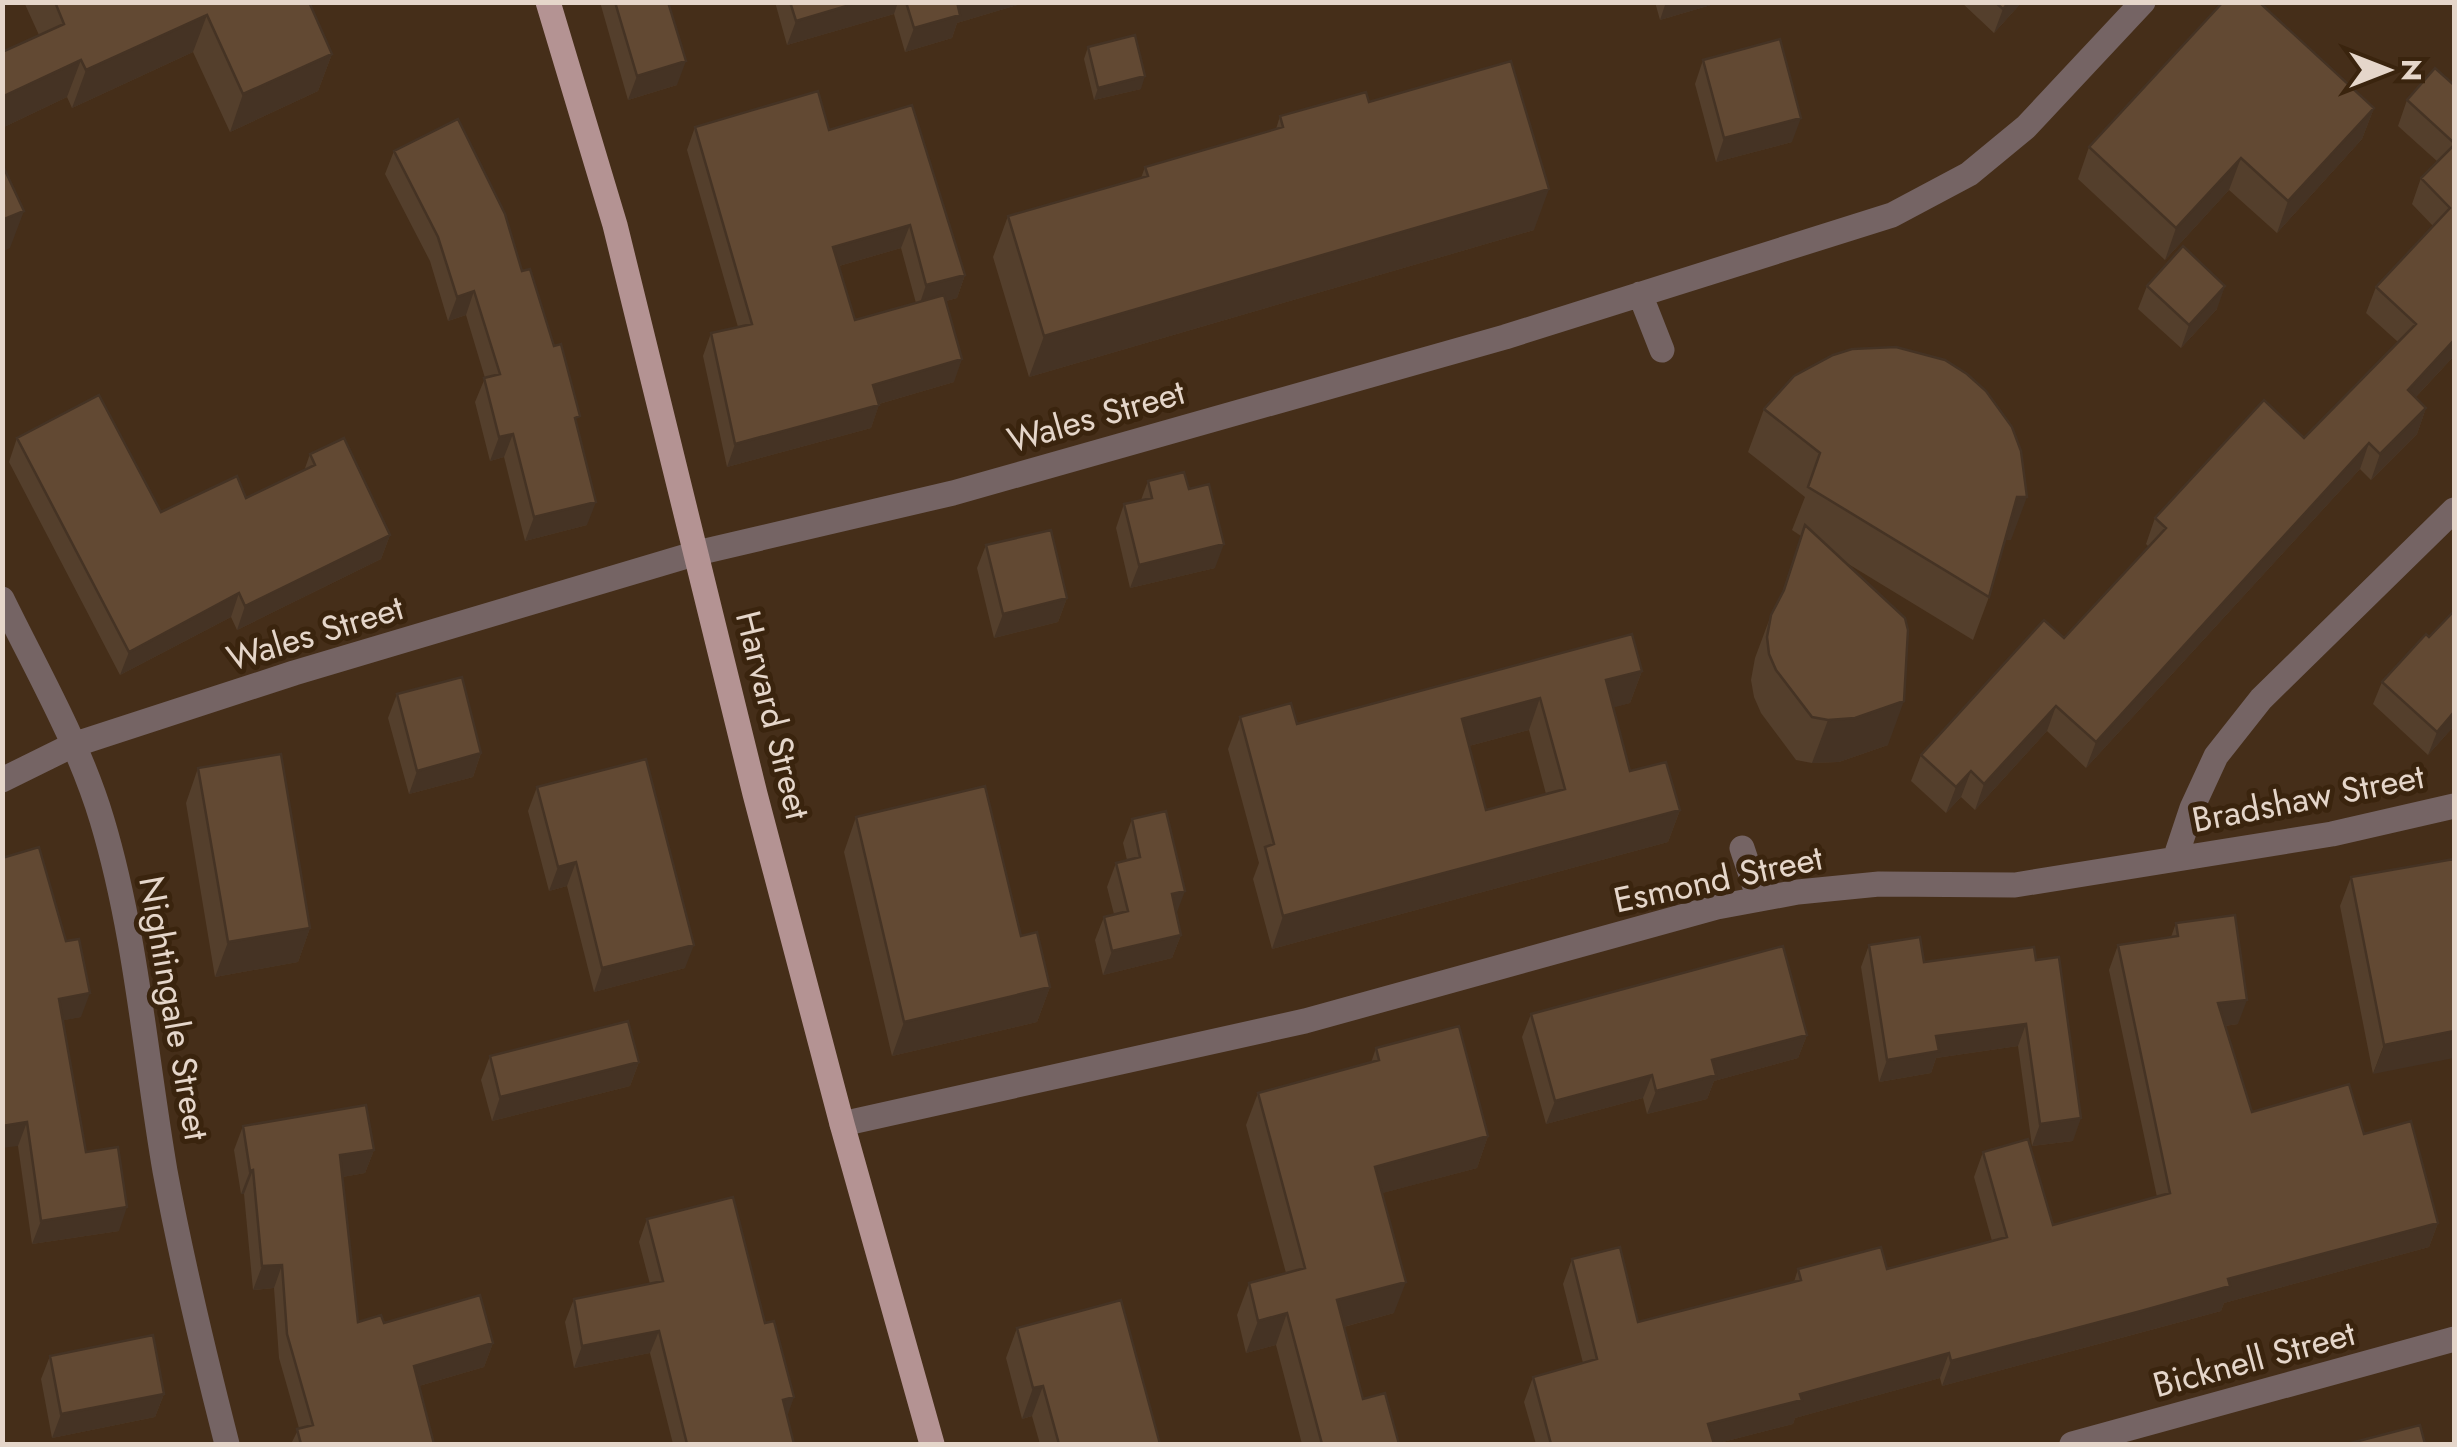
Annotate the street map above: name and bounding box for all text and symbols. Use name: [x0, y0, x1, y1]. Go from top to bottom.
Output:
north arrow: [2337, 20, 2437, 120]
text: N: [2391, 59, 2432, 81]
street label: Wales Street: [1002, 367, 1191, 465]
street label: Wales Street: [221, 582, 410, 684]
street label: Harvard Street: [723, 606, 823, 825]
street label: Bradshaw Street: [2188, 751, 2429, 845]
street label: Esmond Street: [1609, 832, 1828, 926]
street label: Nightingale Street: [126, 872, 222, 1145]
street label: Bicknell Street: [2147, 1308, 2361, 1410]

